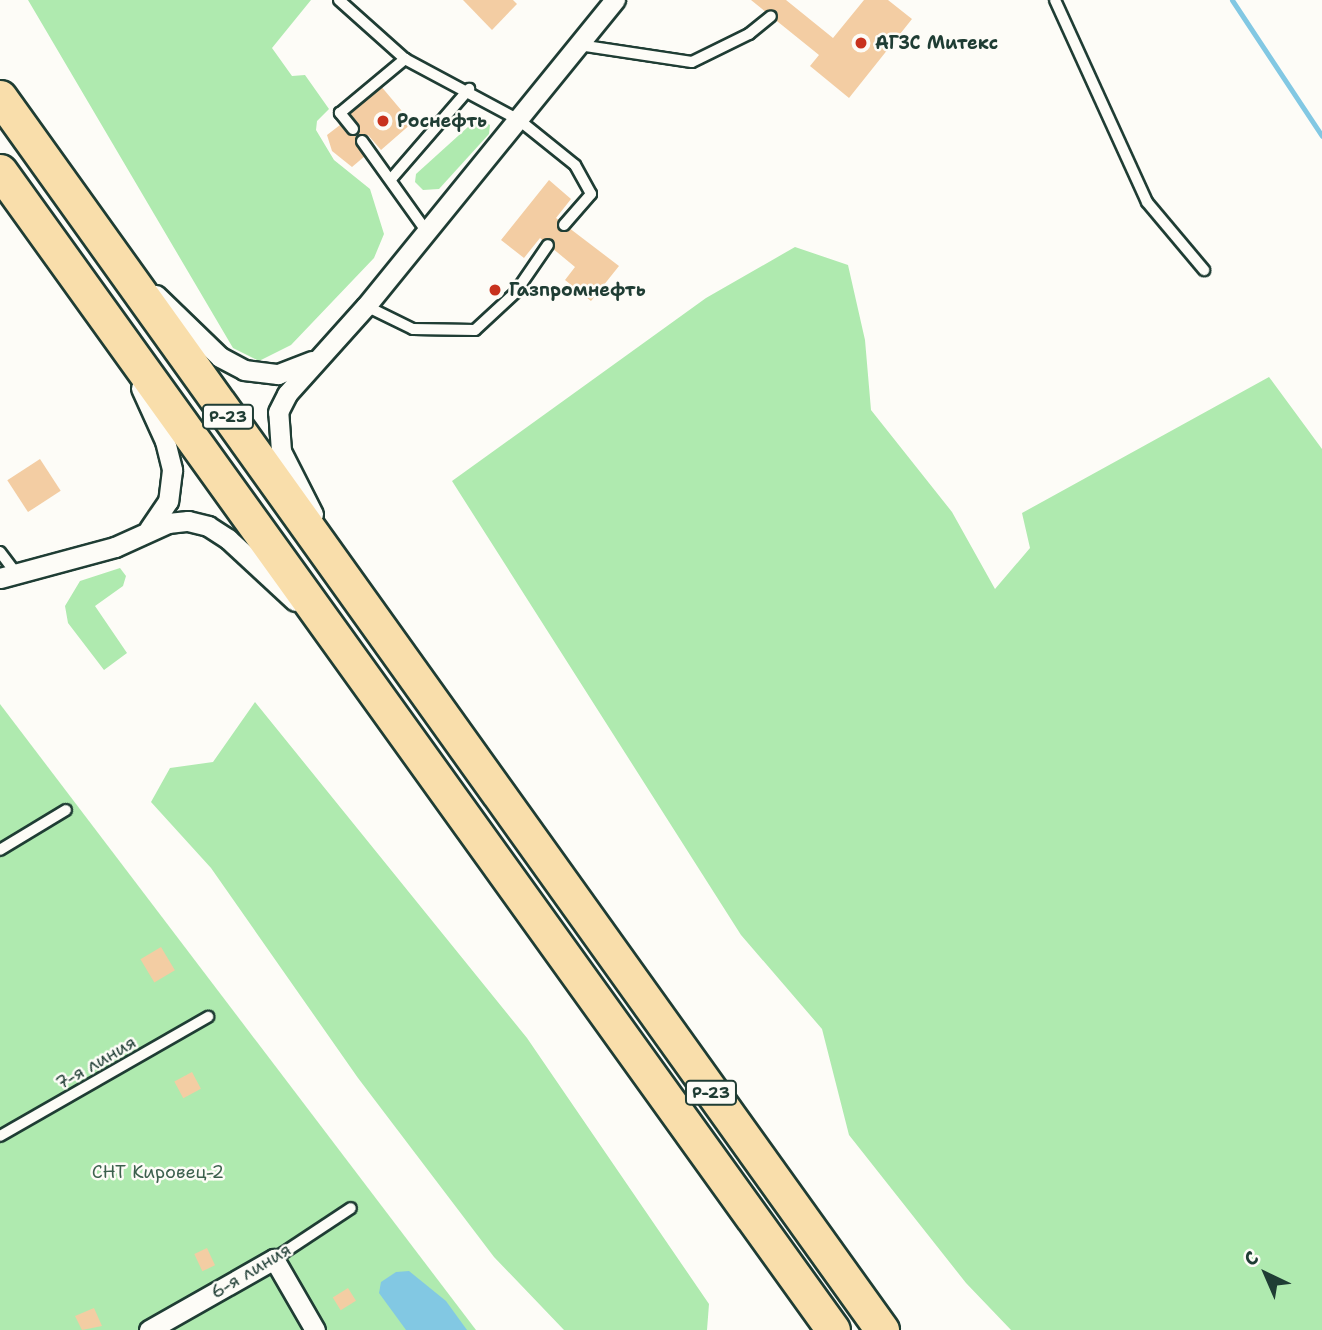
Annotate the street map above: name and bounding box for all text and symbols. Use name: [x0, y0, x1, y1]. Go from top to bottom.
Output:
place label: АГЗС Митекс: [875, 32, 998, 54]
marker: АГЗС Митекс: [853, 35, 869, 51]
place label: Роснефть: [397, 110, 487, 132]
marker: Роснефть: [375, 113, 391, 129]
place label: Газпромнефть: [509, 279, 646, 301]
marker: Газпромнефть: [487, 282, 503, 298]
road number: Р-23: [202, 404, 254, 430]
street label: 7-я линия: [52, 1031, 140, 1095]
road number: Р-23: [685, 1080, 737, 1106]
park label: СНТ Кировец-2: [92, 1161, 224, 1183]
street label: 6-я линия: [207, 1239, 295, 1303]
north arrow: [1231, 1239, 1301, 1309]
text: С: [1238, 1245, 1264, 1272]

